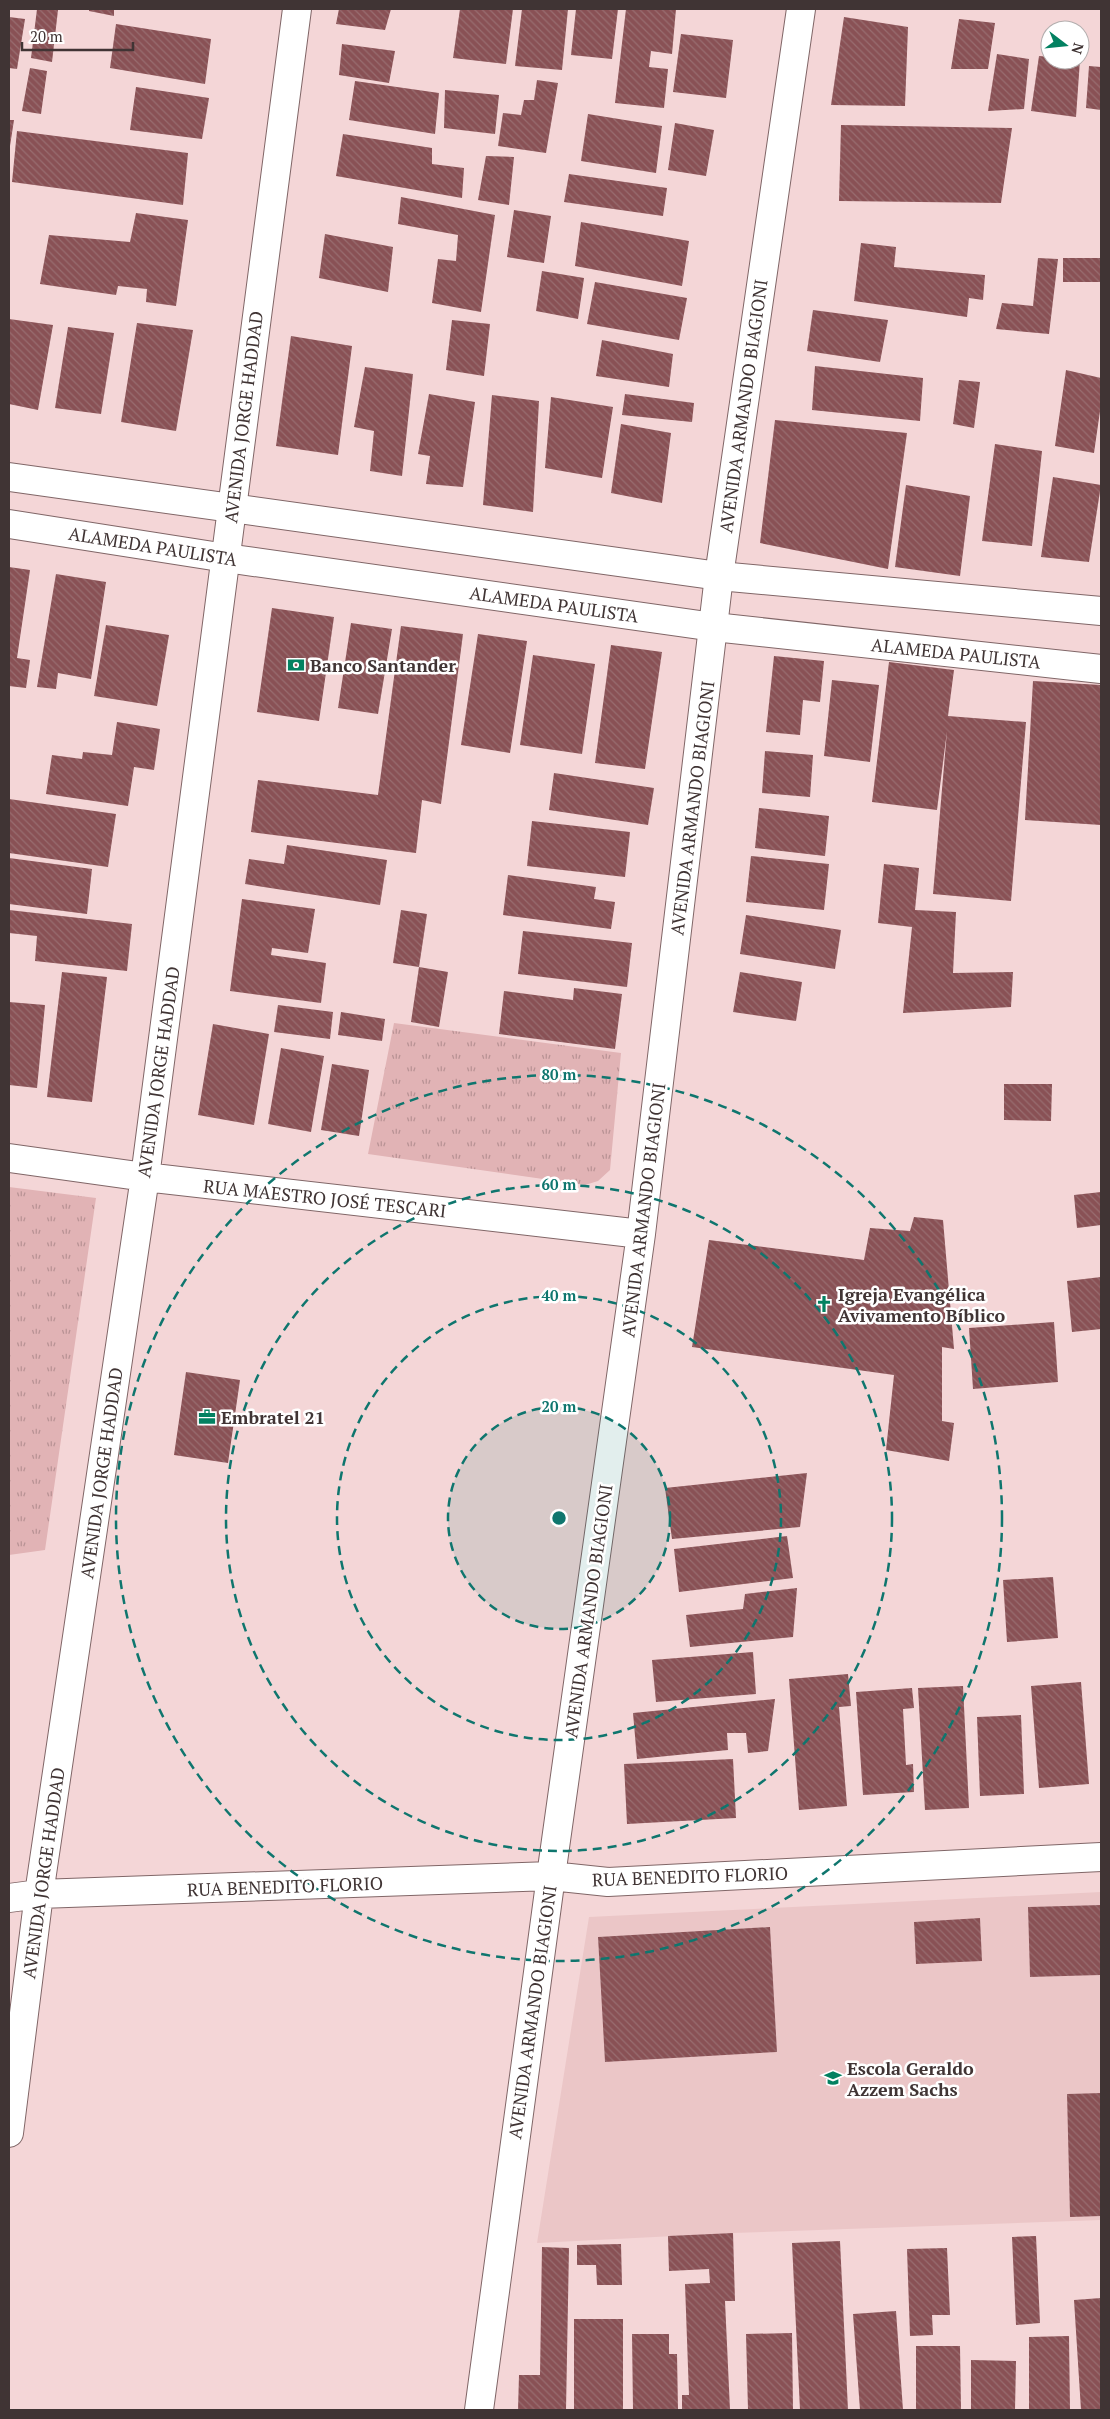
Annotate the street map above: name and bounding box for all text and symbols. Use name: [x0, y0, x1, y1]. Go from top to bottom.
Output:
scale bar: [22, 20, 134, 52]
north arrow: [1040, 20, 1090, 70]
text: 20 m: [30, 26, 63, 46]
text: N: [1067, 41, 1089, 57]
street label: AVENIDA ARMANDO BIAGIONI: [713, 278, 773, 534]
street label: AVENIDA JORGE HADDAD: [218, 310, 268, 524]
street label: ALAMEDA PAULISTA: [67, 521, 240, 571]
street label: ALAMEDA PAULISTA: [468, 580, 641, 628]
street label: ALAMEDA PAULISTA: [870, 632, 1043, 674]
place label: Banco Santander: [310, 653, 456, 677]
bank icon: Banco Santander: [286, 655, 306, 675]
street label: AVENIDA ARMANDO BIAGIONI: [664, 679, 720, 937]
street label: AVENIDA JORGE HADDAD: [131, 965, 185, 1179]
text: 80 m: [542, 1064, 577, 1084]
street label: AVENIDA ARMANDO BIAGIONI: [615, 1081, 671, 1339]
street label: RUA MAESTRO JOSÉ TESCARI: [202, 1173, 448, 1223]
text: 60 m: [542, 1174, 577, 1194]
place label: Igreja Evangélica Avivamento Bíblico: [838, 1282, 1005, 1327]
text: 40 m: [542, 1285, 577, 1305]
church icon: Igreja Evangélica Avivamento Bíblico: [814, 1294, 834, 1314]
street label: AVENIDA JORGE HADDAD: [74, 1366, 128, 1580]
text: 20 m: [542, 1396, 577, 1416]
place label: Embratel 21: [221, 1405, 325, 1429]
office icon: Embratel 21: [197, 1407, 217, 1427]
street label: AVENIDA ARMANDO BIAGIONI: [558, 1483, 618, 1739]
centre of rings: [550, 1509, 568, 1527]
street label: AVENIDA JORGE HADDAD: [16, 1766, 70, 1980]
street label: RUA BENEDITO FLORIO: [592, 1861, 788, 1891]
street label: RUA BENEDITO FLORIO: [187, 1871, 383, 1901]
street label: AVENIDA ARMANDO BIAGIONI: [502, 1884, 562, 2140]
place label: Escola Geraldo Azzem Sachs: [847, 2056, 974, 2101]
school or university icon: Escola Geraldo Azzem Sachs: [823, 2068, 843, 2088]

